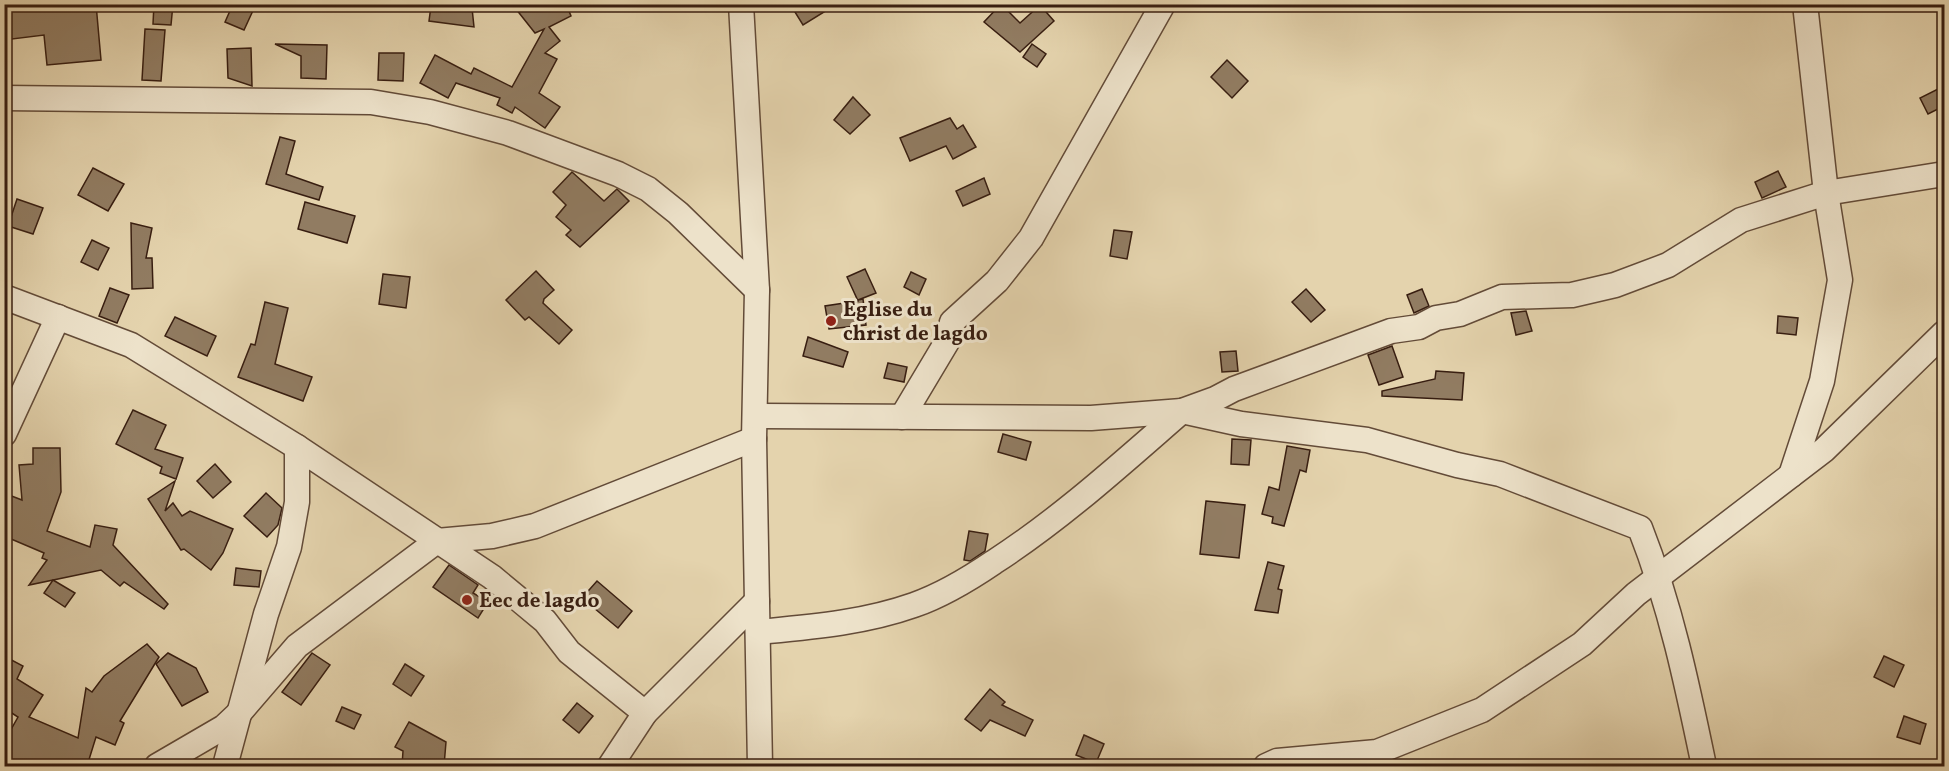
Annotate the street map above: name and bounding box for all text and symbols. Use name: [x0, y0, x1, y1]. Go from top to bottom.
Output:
place label: Eglise du christ de lagdo: [843, 296, 988, 349]
marker: Eglise du christ de lagdo: [824, 314, 838, 328]
place label: Eec de lagdo: [479, 587, 600, 616]
marker: Eec de lagdo: [460, 593, 474, 607]

